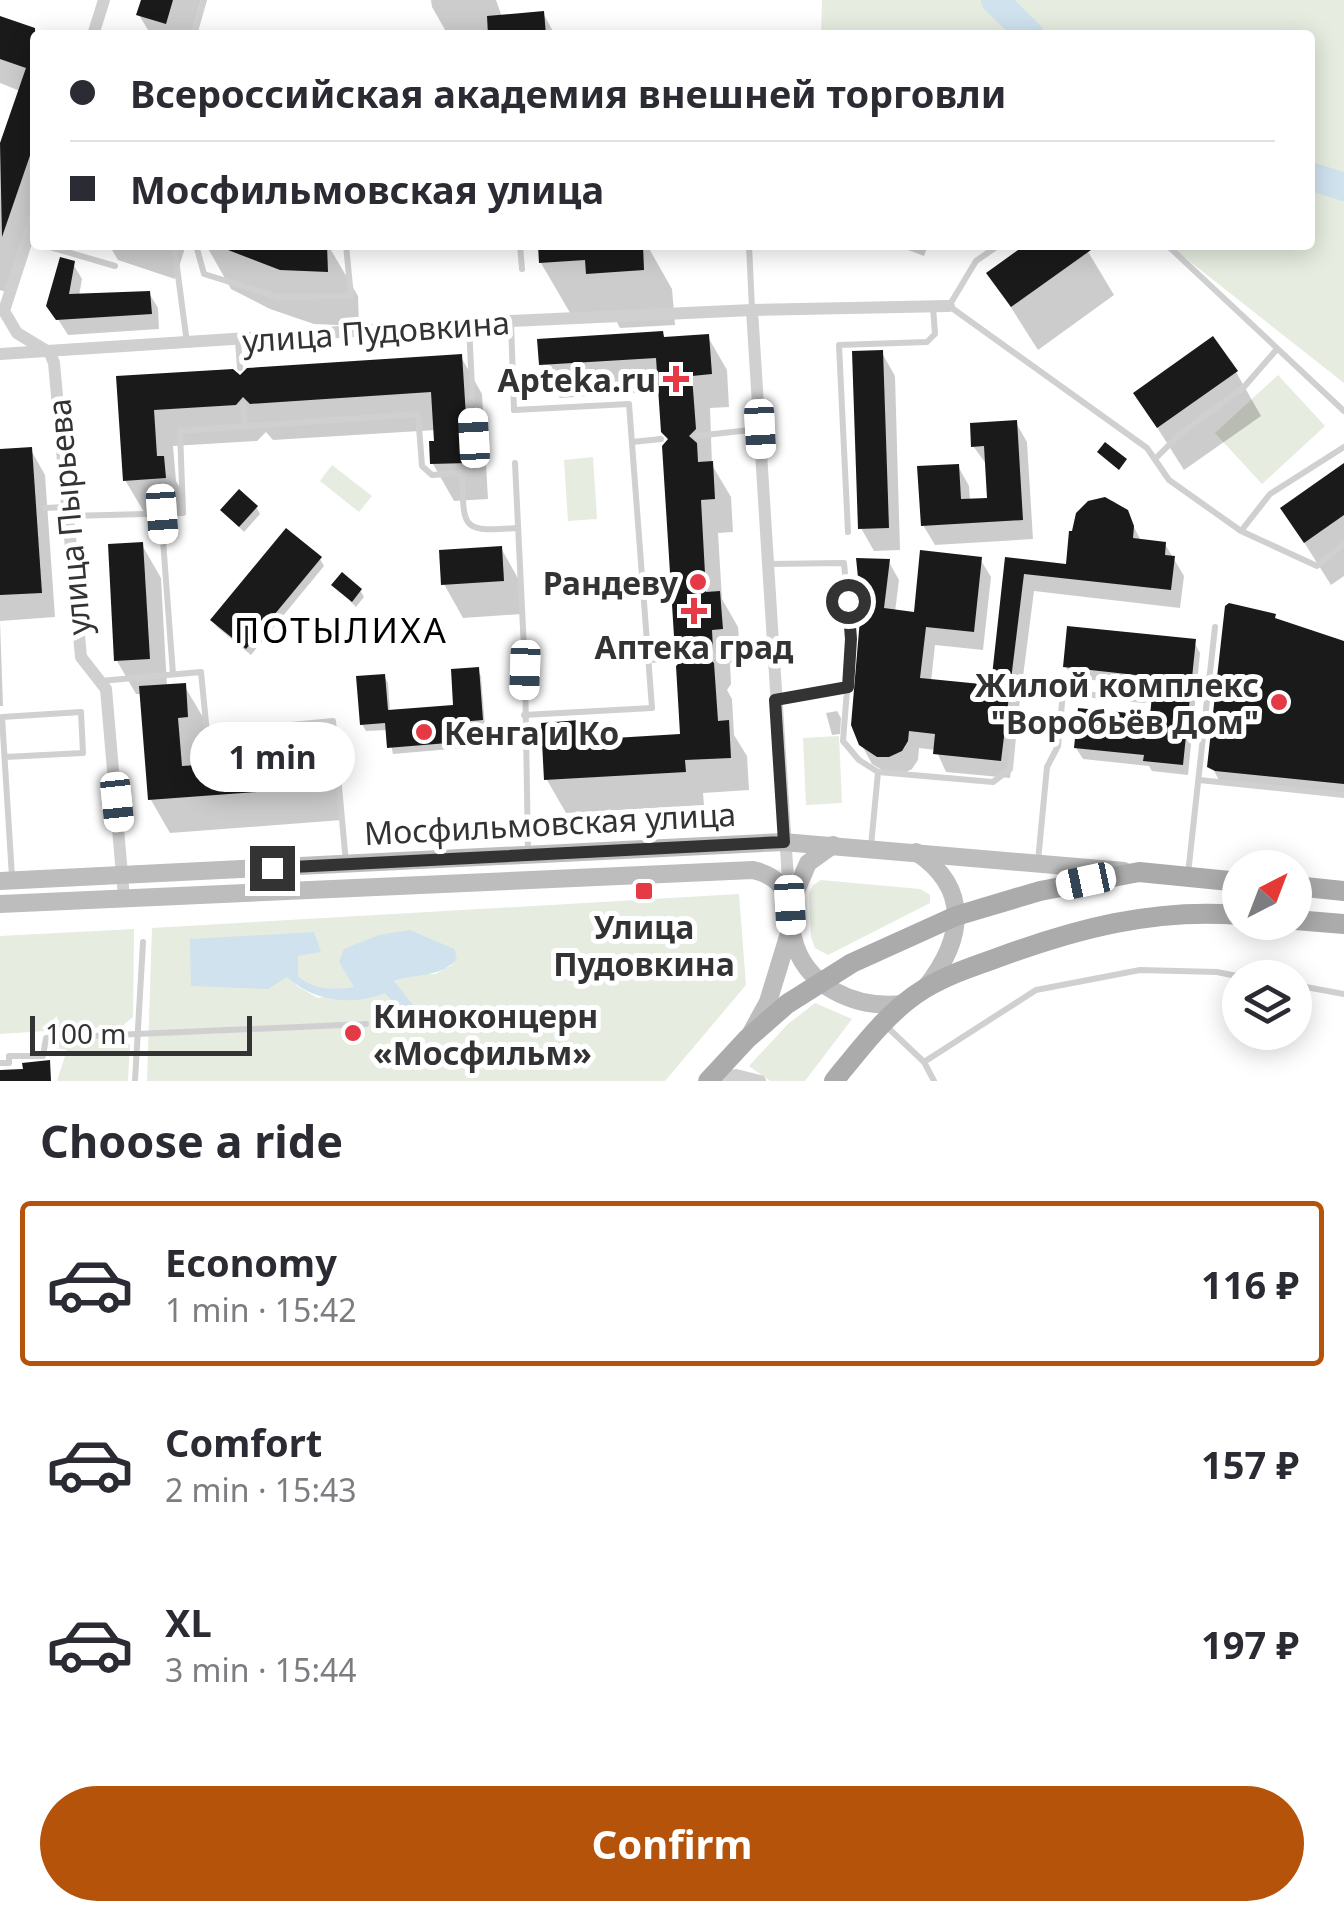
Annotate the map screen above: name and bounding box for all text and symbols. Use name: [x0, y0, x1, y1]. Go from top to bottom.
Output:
text: Всероссийская академия внешней торговли: [130, 67, 1006, 119]
text: Мосфильмовская улица: [130, 163, 604, 215]
street label: улица Пудовкина: [241, 300, 511, 362]
place label: Apteka.ru: [498, 358, 656, 401]
marker: Apteka.ru: [665, 368, 687, 390]
street label: улица Пырьева: [36, 397, 100, 637]
car: [743, 398, 777, 460]
car: [457, 407, 491, 469]
car: [145, 483, 179, 545]
place label: Рандеву: [543, 561, 679, 604]
marker: Рандеву: [687, 571, 709, 593]
route start: [826, 579, 871, 624]
marker: Аптека град: [683, 600, 705, 622]
district label: ПОТЫЛИХА: [234, 606, 448, 653]
place label: Аптека град: [595, 625, 794, 668]
car: [509, 639, 541, 701]
place label: Жилой комплекс "Воробьёв Дом": [975, 663, 1259, 743]
marker: Жилой комплекс "Воробьёв Дом": [1268, 691, 1290, 713]
place label: Кенга и Ко: [444, 711, 619, 754]
marker: Кенга и Ко: [413, 721, 435, 743]
callout: 1 min: [190, 723, 354, 793]
text: 1 min: [228, 735, 317, 778]
car: [99, 771, 135, 833]
street label: Мосфильмовская улица: [363, 792, 737, 854]
route end: [250, 846, 295, 891]
north arrow: [1222, 850, 1312, 940]
map controls: [1222, 850, 1312, 1050]
car: [1054, 860, 1118, 902]
car: [773, 874, 807, 936]
marker: Улица Пудовкина: [633, 880, 655, 902]
place label: Улица Пудовкина: [553, 905, 735, 985]
button: layers: [1222, 960, 1312, 1050]
place label: Киноконцерн «Мосфильм»: [373, 994, 598, 1074]
scale bar: [30, 1011, 252, 1056]
text: 100 m: [45, 1014, 127, 1052]
marker: Киноконцерн «Мосфильм»: [342, 1022, 364, 1044]
text: Choose a ride: [40, 1110, 343, 1171]
text: Economy: [165, 1236, 337, 1288]
icon: car: [45, 1239, 135, 1329]
text: 116 ₽: [1201, 1258, 1299, 1310]
text: 1 min · 15:42: [165, 1288, 357, 1331]
text: Comfort: [165, 1416, 322, 1468]
icon: car: [45, 1419, 135, 1509]
text: 157 ₽: [1201, 1438, 1299, 1490]
text: 2 min · 15:43: [165, 1468, 357, 1511]
text: XL: [165, 1596, 212, 1648]
icon: car: [45, 1599, 135, 1689]
text: 197 ₽: [1201, 1618, 1299, 1670]
text: 3 min · 15:44: [165, 1648, 357, 1691]
button: Confirm: [40, 1786, 1304, 1901]

